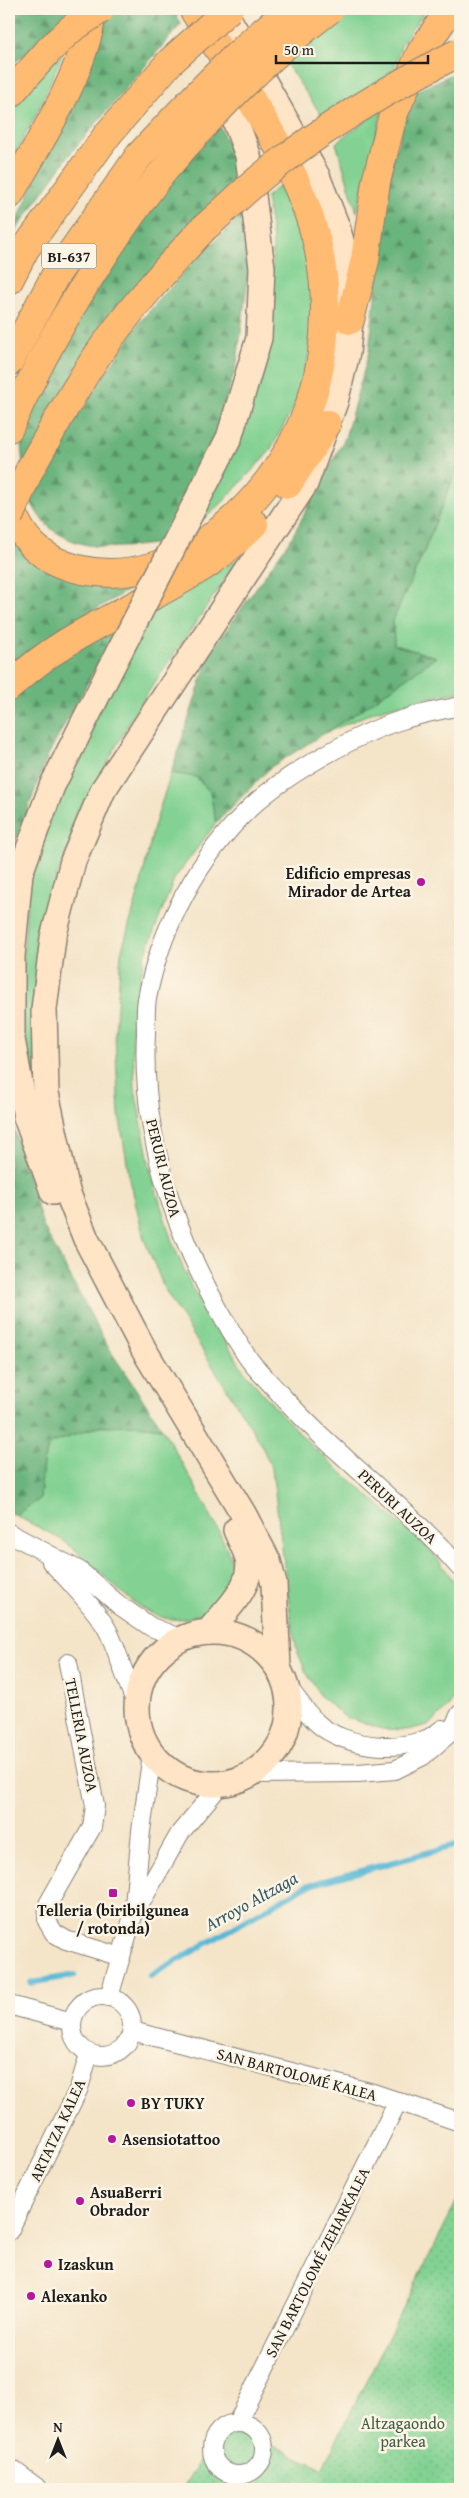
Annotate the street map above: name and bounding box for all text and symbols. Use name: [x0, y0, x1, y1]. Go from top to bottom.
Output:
scale bar: [276, 32, 429, 64]
text: 50 m: [284, 39, 315, 60]
road number: BI-637: [42, 244, 96, 268]
place label: Edificio empresas Mirador de Artea: [286, 861, 412, 903]
marker: Edificio empresas Mirador de Artea: [415, 876, 427, 888]
street label: PERURI AUZOA: [140, 1116, 188, 1220]
street label: PERURI AUZOA: [353, 1463, 443, 1549]
street label: TELLERIA AUZOA: [59, 1676, 105, 1794]
water label: Arroyo Altzaga: [199, 1864, 303, 1938]
marker: Telleria (biribilgunea / rotonda): [107, 1887, 119, 1899]
place label: Telleria (biribilgunea / rotonda): [37, 1898, 190, 1940]
street label: SAN BARTOLOMÉ KALEA: [214, 2041, 380, 2107]
street label: ARTATZA KALEA: [23, 2074, 91, 2185]
place label: BY TUKY: [141, 2091, 205, 2115]
marker: BY TUKY: [125, 2097, 137, 2109]
place label: Asensiotattoo: [122, 2127, 221, 2151]
marker: Asensiotattoo: [106, 2133, 118, 2145]
street label: SAN BARTOLOMÉ ZEHARKALEA: [258, 2162, 376, 2361]
place label: AsuaBerri Obrador: [90, 2180, 162, 2222]
marker: AsuaBerri Obrador: [74, 2195, 86, 2207]
place label: Izaskun: [58, 2252, 114, 2276]
marker: Izaskun: [42, 2258, 54, 2270]
place label: Alexanko: [41, 2284, 108, 2308]
marker: Alexanko: [25, 2290, 37, 2302]
park label: Altzagaondo parkea: [361, 2411, 445, 2453]
north arrow: [32, 2416, 82, 2466]
text: N: [53, 2417, 63, 2437]

